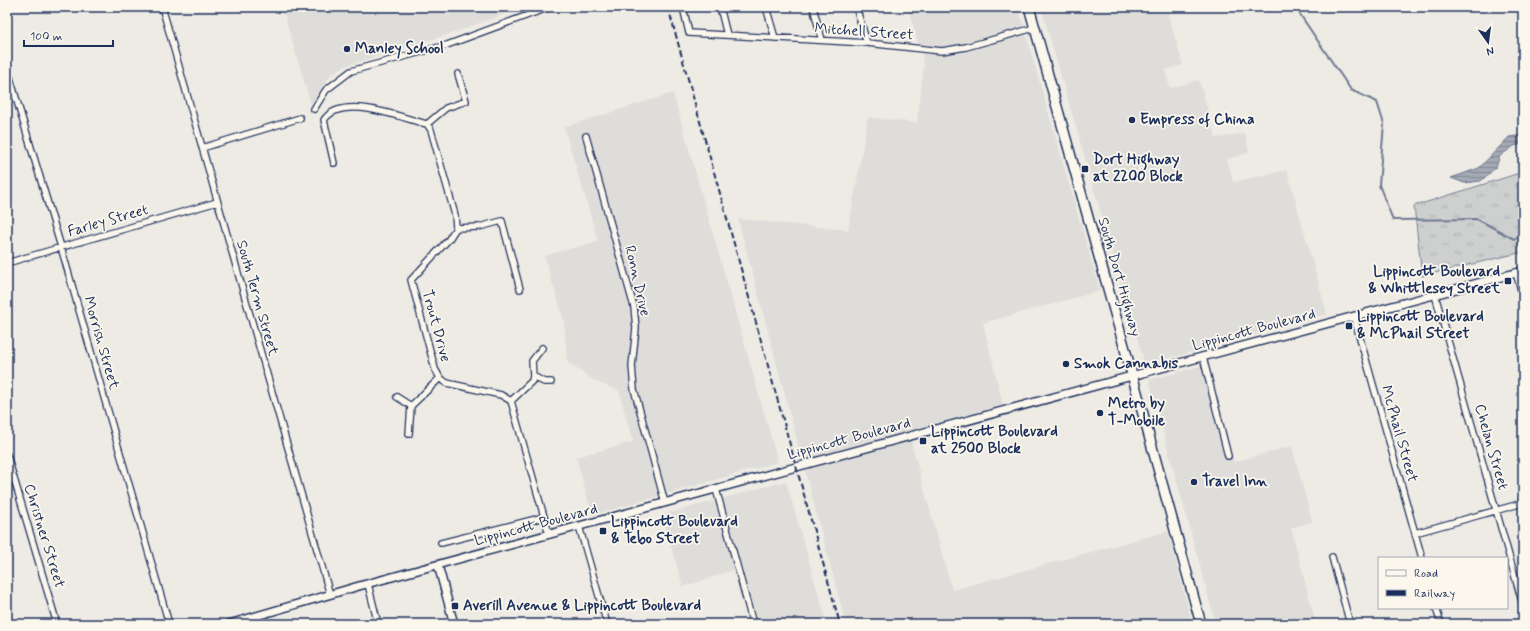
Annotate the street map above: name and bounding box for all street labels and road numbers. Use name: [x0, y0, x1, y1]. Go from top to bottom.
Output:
street label: Mitchell Street: [814, 19, 914, 45]
street label: Farley Street: [65, 200, 151, 242]
street label: South Dort Highway: [1091, 215, 1146, 340]
street label: South Term Street: [231, 238, 283, 358]
street label: Ronn Drive: [619, 244, 655, 319]
street label: Trout Drive: [417, 288, 455, 365]
street label: Morrish Street: [78, 294, 124, 392]
street label: Lippincott Boulevard: [1190, 304, 1318, 356]
street label: McPhail Street: [1376, 383, 1422, 485]
street label: Chelan Street: [1469, 402, 1513, 493]
street label: Lippincott Boulevard: [785, 413, 913, 465]
street label: Christner Street: [19, 481, 69, 591]
street label: Lippincott Boulevard: [472, 499, 600, 551]

